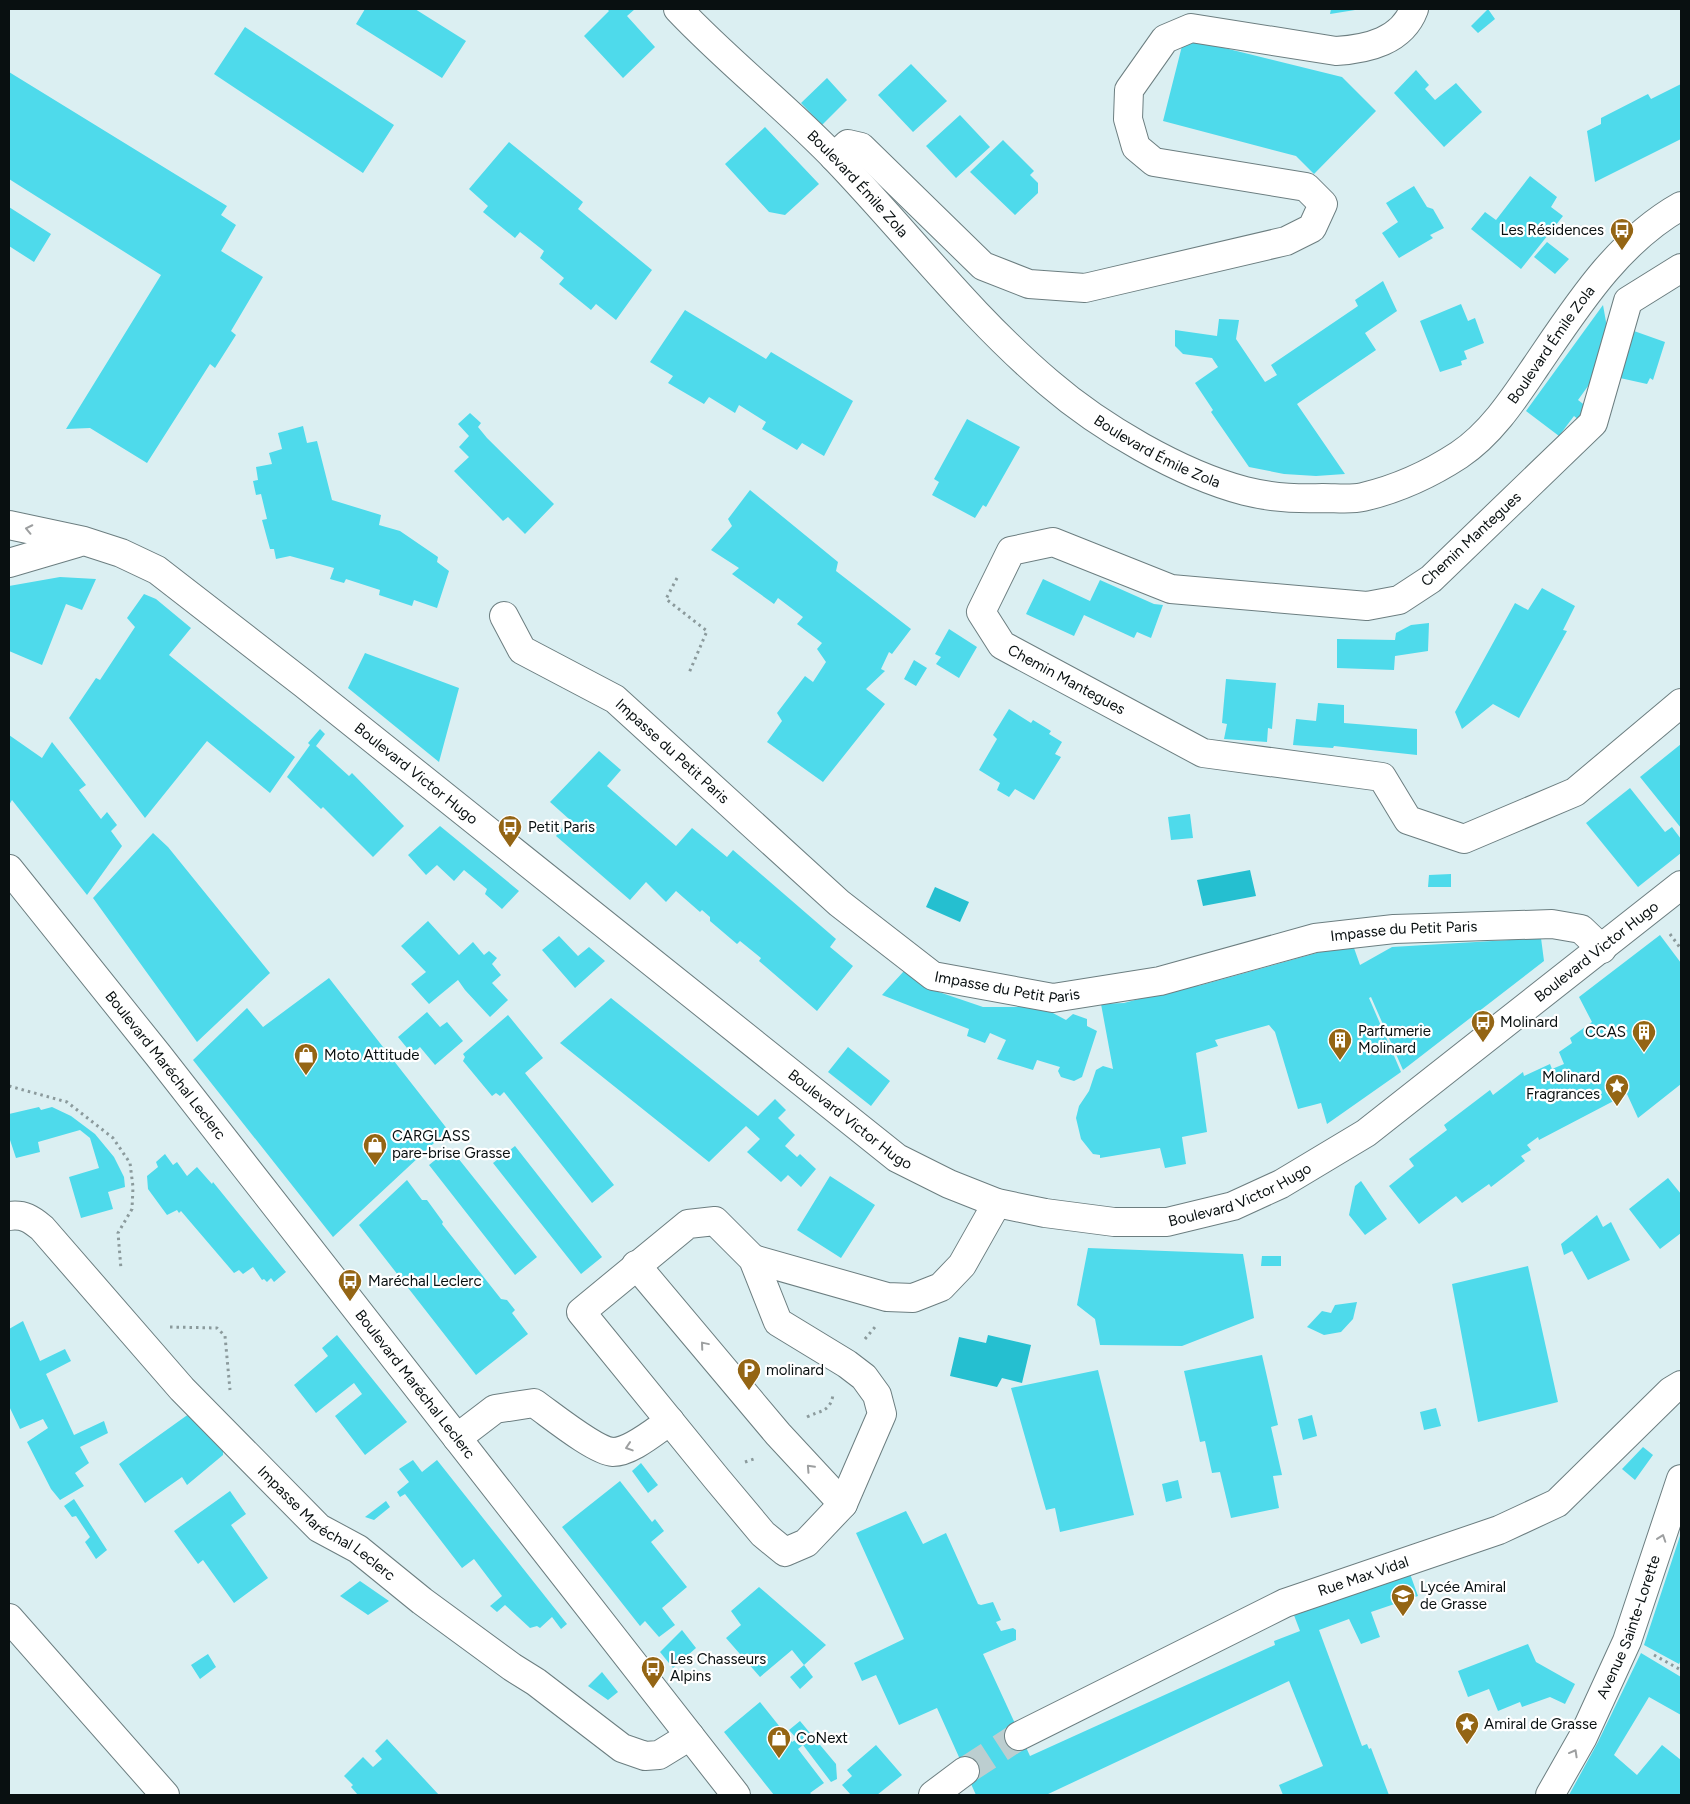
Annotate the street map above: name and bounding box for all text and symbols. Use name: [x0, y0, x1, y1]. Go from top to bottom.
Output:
street label: Boulevard Émile Zola: [804, 126, 912, 241]
bus stop icon: Les Résidences: [1609, 217, 1635, 251]
place label: Les Résidences: [1501, 221, 1604, 239]
street label: Boulevard Émile Zola: [1504, 282, 1599, 407]
street label: Boulevard Émile Zola: [1091, 411, 1223, 492]
street label: Chemin Mantegues: [1417, 488, 1525, 590]
one-way arrow: [25, 524, 34, 535]
street label: Chemin Mantegues: [1005, 641, 1128, 718]
street label: Impasse du Petit Paris: [612, 695, 733, 807]
street label: Boulevard Victor Hugo: [351, 719, 482, 829]
bus stop icon: Petit Paris: [497, 814, 523, 848]
place label: Petit Paris: [528, 818, 595, 836]
street label: Boulevard Victor Hugo: [1531, 897, 1662, 1006]
street label: Impasse du Petit Paris: [1329, 917, 1478, 945]
street label: Impasse du Petit Paris: [933, 967, 1081, 1008]
street label: Boulevard Maréchal Leclerc: [101, 987, 230, 1143]
bus stop icon: Molinard: [1470, 1009, 1496, 1043]
place label: Molinard: [1500, 1013, 1558, 1031]
building icon: CCAS: [1631, 1019, 1657, 1053]
place label: Parfumerie Molinard: [1358, 1022, 1431, 1057]
place label: CCAS: [1585, 1023, 1626, 1041]
building icon: Parfumerie Molinard: [1327, 1027, 1353, 1061]
shop icon: Moto Attitude: [293, 1042, 319, 1076]
place label: Moto Attitude: [324, 1046, 419, 1064]
street label: Boulevard Victor Hugo: [784, 1065, 915, 1173]
place label: Molinard Fragrances: [1526, 1068, 1600, 1103]
place icon: Molinard Fragrances: [1604, 1073, 1630, 1107]
place label: CARGLASS pare-brise Grasse: [392, 1127, 511, 1162]
shop icon: CARGLASS pare-brise Grasse: [362, 1132, 388, 1166]
street label: Boulevard Victor Hugo: [1166, 1159, 1315, 1230]
bus stop icon: Maréchal Leclerc: [337, 1268, 363, 1302]
place label: Maréchal Leclerc: [368, 1272, 482, 1290]
street label: Boulevard Maréchal Leclerc: [351, 1306, 479, 1462]
one-way arrow: [700, 1342, 709, 1351]
parking icon: molinard: [736, 1357, 762, 1391]
place label: molinard: [766, 1361, 824, 1379]
one-way arrow: [625, 1441, 633, 1451]
street label: Impasse Maréchal Leclerc: [254, 1462, 399, 1585]
one-way arrow: [807, 1465, 816, 1474]
one-way arrow: [1656, 1534, 1666, 1543]
street label: Rue Max Vidal: [1316, 1553, 1411, 1600]
street label: Avenue Sainte-Lorette: [1593, 1553, 1664, 1702]
place label: Lycée Amiral de Grasse: [1420, 1578, 1506, 1613]
school or university icon: Lycée Amiral de Grasse: [1390, 1583, 1416, 1617]
place label: Les Chasseurs Alpins: [670, 1650, 766, 1685]
bus stop icon: Les Chasseurs Alpins: [640, 1655, 666, 1689]
place icon: Amiral de Grasse: [1454, 1711, 1480, 1745]
place label: Amiral de Grasse: [1484, 1715, 1597, 1733]
shop icon: CoNext: [766, 1725, 792, 1759]
place label: CoNext: [796, 1729, 848, 1747]
one-way arrow: [1567, 1749, 1577, 1758]

